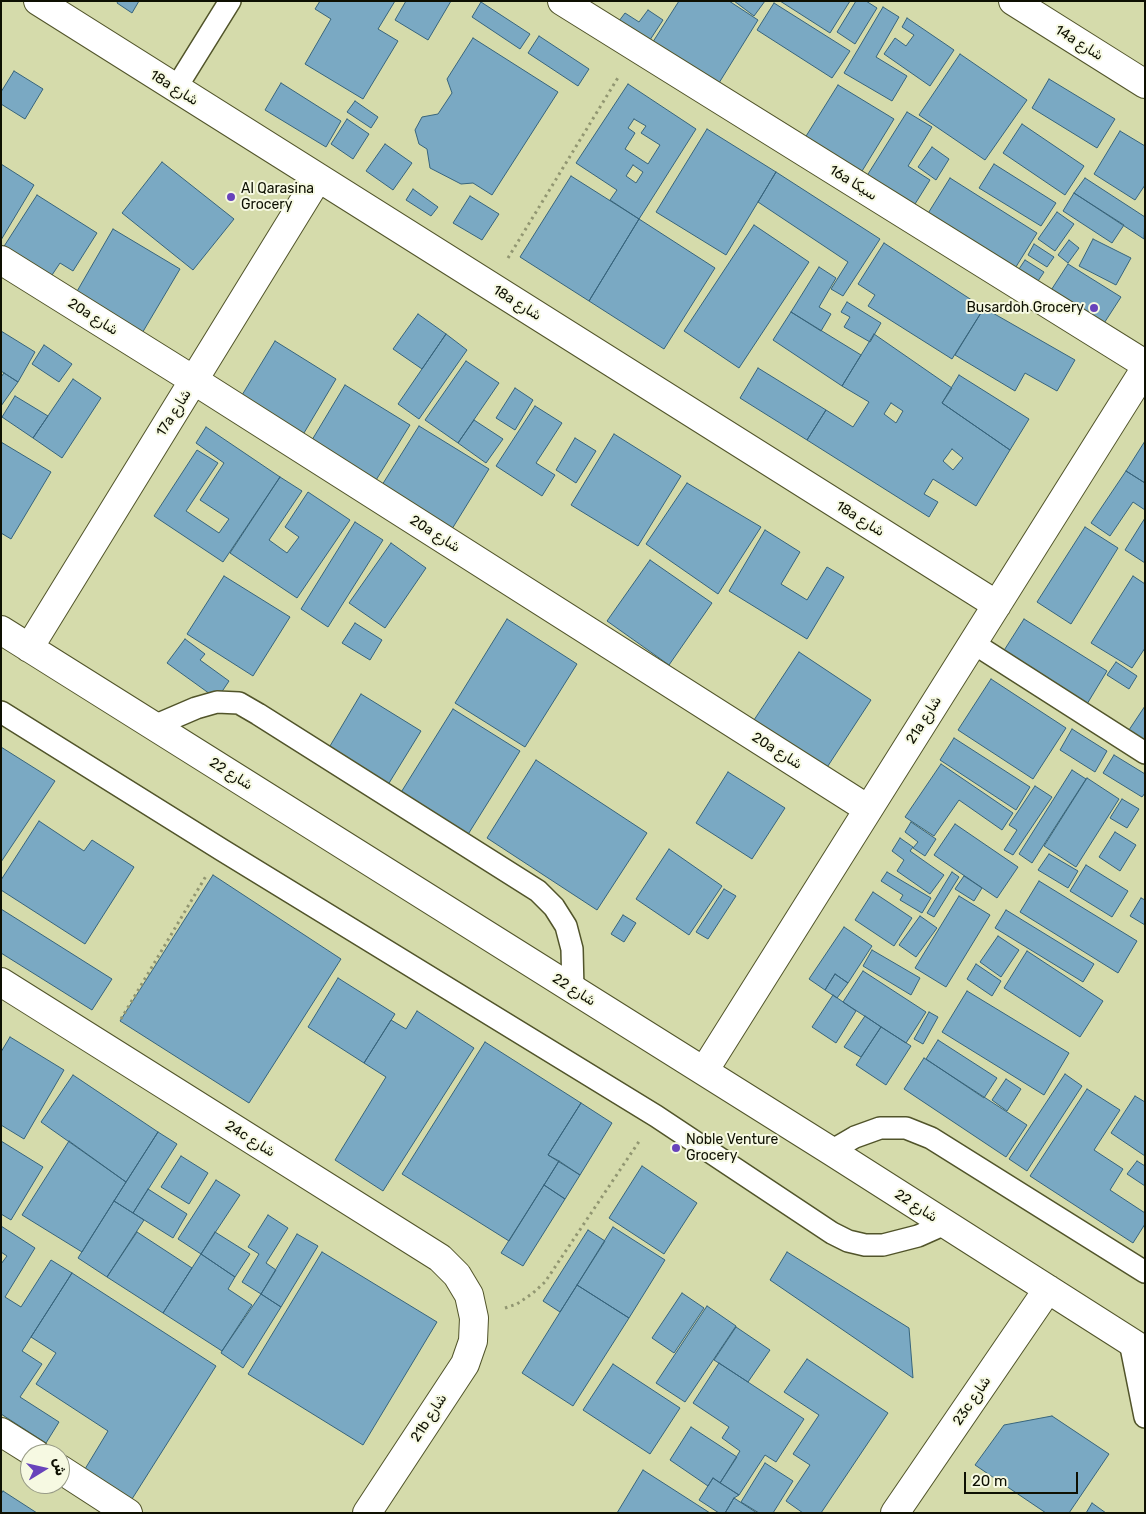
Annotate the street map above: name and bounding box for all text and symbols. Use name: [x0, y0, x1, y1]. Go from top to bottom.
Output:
street label: 14a شارع: [1052, 22, 1106, 64]
street label: 18a شارع: [147, 67, 201, 109]
street label: 16a سيكا: [826, 162, 880, 204]
place label: Al Qarasina Grocery: [241, 181, 314, 213]
marker: Al Qarasina Grocery: [225, 191, 237, 203]
street label: 18a شارع: [490, 282, 544, 324]
street label: 20a شارع: [65, 295, 121, 339]
place label: Busardoh Grocery: [966, 300, 1084, 316]
marker: Busardoh Grocery: [1088, 302, 1100, 314]
street label: 17a شارع: [153, 386, 195, 440]
street label: 18a شارع: [833, 498, 887, 540]
street label: 20a شارع: [407, 512, 463, 556]
street label: 21a شارع: [903, 693, 945, 747]
street label: 20a شارع: [749, 729, 805, 773]
street label: شارع 22: [206, 754, 256, 794]
street label: شارع 22: [549, 970, 599, 1010]
street label: 24c شارع: [222, 1117, 278, 1161]
place label: Noble Venture Grocery: [686, 1132, 778, 1164]
marker: Noble Venture Grocery: [670, 1142, 682, 1154]
street label: شارع 22: [891, 1186, 941, 1226]
street label: 23c شارع: [949, 1373, 995, 1429]
street label: 21b شارع: [407, 1391, 451, 1445]
north arrow: [20, 1444, 70, 1494]
text: ش: [50, 1457, 69, 1477]
scale bar: [966, 1462, 1080, 1494]
text: 20 m: [972, 1472, 1007, 1490]

